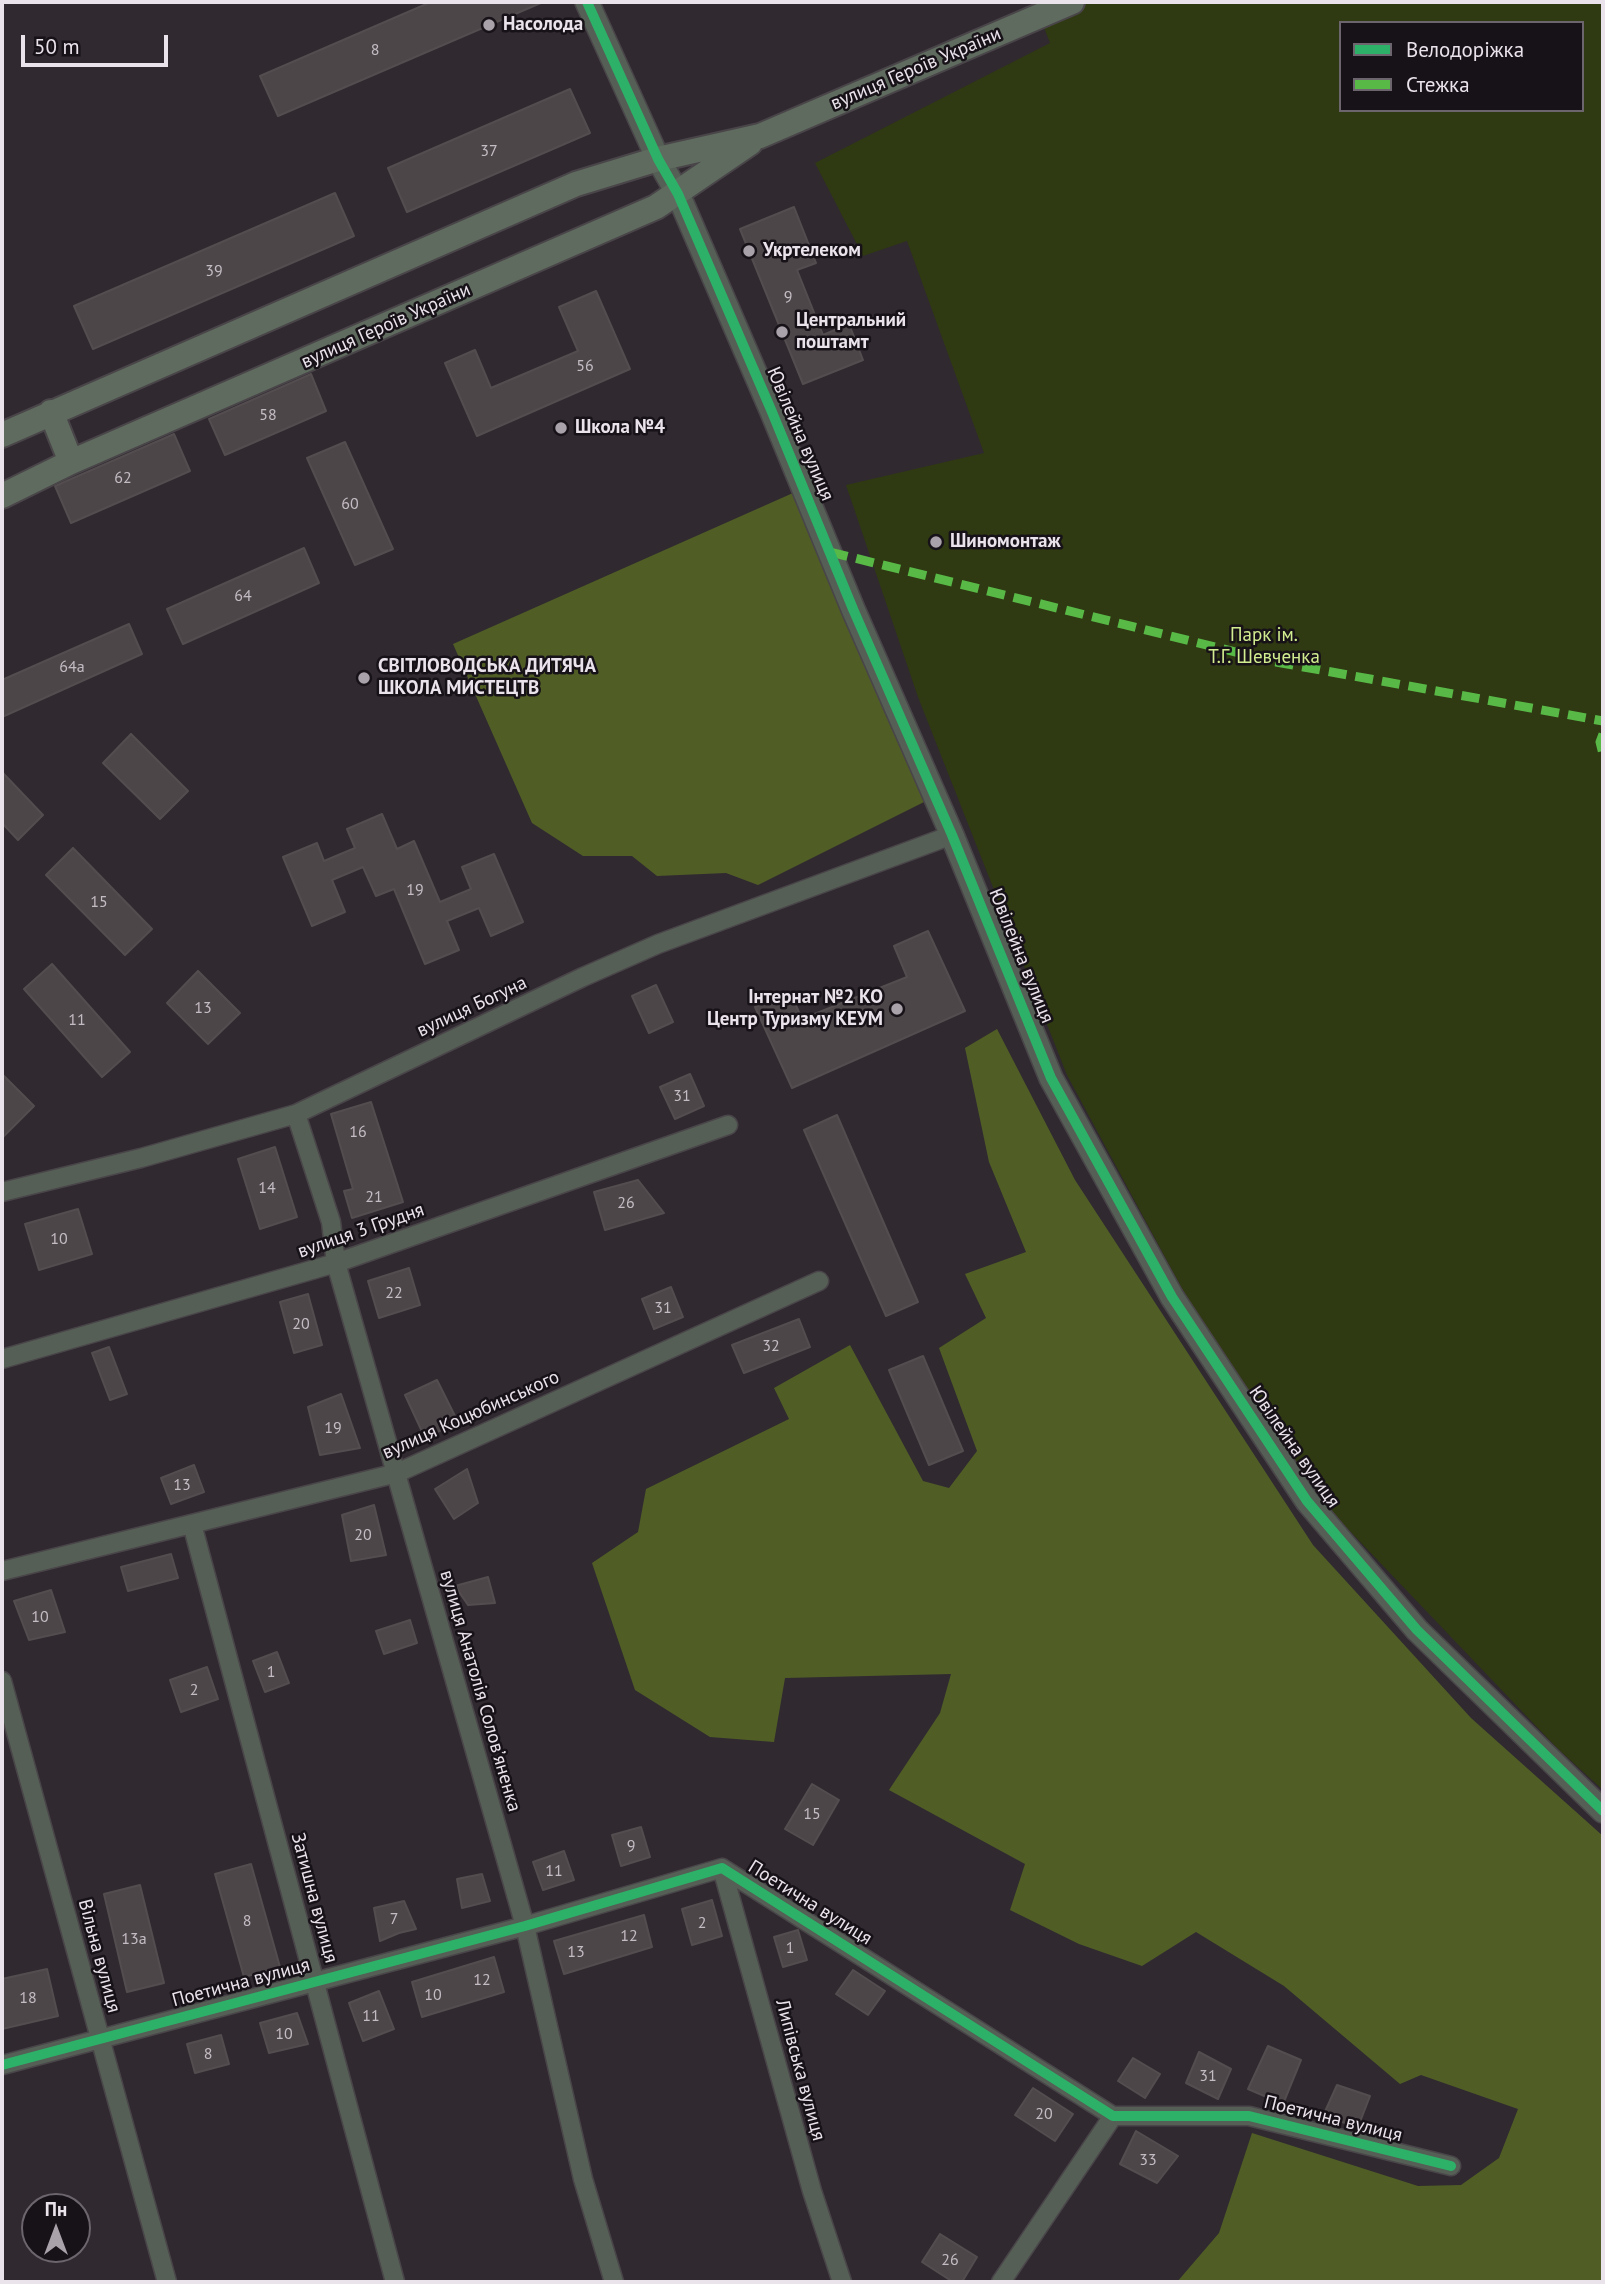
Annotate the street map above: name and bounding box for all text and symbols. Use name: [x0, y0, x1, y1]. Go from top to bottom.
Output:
place label: Насолода: [503, 14, 583, 36]
marker: Насолода: [481, 17, 497, 33]
scale bar: [24, 21, 172, 65]
legend: [1339, 21, 1584, 112]
street label: вулиця Героїв України: [827, 23, 1005, 115]
text: 50 m: [34, 33, 80, 60]
text: Велодоріжка: [1406, 36, 1524, 63]
house number: 8: [371, 40, 379, 60]
text: Стежка: [1406, 71, 1470, 98]
house number: 37: [480, 141, 498, 161]
place label: Укртелеком: [763, 240, 861, 262]
marker: Укртелеком: [741, 243, 757, 259]
house number: 39: [205, 261, 223, 281]
street label: вулиця Героїв України: [298, 278, 474, 374]
house number: 9: [784, 287, 792, 307]
place label: Центральний поштамт: [796, 310, 906, 354]
marker: Центральний поштамт: [774, 324, 790, 340]
house number: 56: [576, 356, 594, 376]
street label: Ювілейна вулиця: [762, 364, 838, 504]
house number: 58: [259, 405, 277, 425]
place label: Школа №4: [575, 417, 665, 439]
marker: Школа №4: [553, 420, 569, 436]
house number: 62: [114, 468, 132, 488]
house number: 60: [341, 494, 359, 514]
place label: Шиномонтаж: [950, 531, 1061, 553]
marker: Шиномонтаж: [928, 534, 944, 550]
house number: 64: [234, 586, 252, 606]
park label: Парк ім. Т.Г. Шевченка: [1208, 625, 1320, 669]
place label: СВІТЛОВОДСЬКА ДИТЯЧА ШКОЛА МИСТЕЦТВ: [378, 656, 596, 700]
house number: 64а: [59, 657, 85, 677]
marker: СВІТЛОВОДСЬКА ДИТЯЧА ШКОЛА МИСТЕЦТВ: [356, 670, 372, 686]
house number: 19: [406, 880, 424, 900]
street label: Ювілейна вулиця: [984, 885, 1058, 1027]
house number: 15: [90, 892, 108, 912]
street label: вулиця Богуна: [413, 972, 531, 1042]
place label: Інтернат №2 КО Центр Туризму КЕУМ: [707, 987, 883, 1031]
house number: 13: [194, 998, 212, 1018]
marker: Інтернат №2 КО Центр Туризму КЕУМ: [889, 1001, 905, 1017]
house number: 11: [68, 1010, 86, 1030]
house number: 31: [673, 1086, 691, 1106]
house number: 16: [349, 1122, 367, 1142]
house number: 14: [258, 1178, 276, 1198]
house number: 21: [365, 1187, 383, 1207]
house number: 26: [617, 1193, 635, 1213]
street label: вулиця 3 Грудня: [295, 1199, 427, 1263]
house number: 10: [50, 1229, 68, 1249]
house number: 22: [385, 1283, 403, 1303]
house number: 31: [654, 1298, 672, 1318]
house number: 20: [292, 1314, 310, 1334]
house number: 32: [762, 1336, 780, 1356]
street label: вулиця Коцюбинського: [379, 1366, 563, 1464]
street label: Ювілейна вулиця: [1244, 1382, 1344, 1512]
house number: 19: [324, 1418, 342, 1438]
house number: 13: [173, 1475, 191, 1495]
house number: 20: [354, 1525, 372, 1545]
street label: вулиця Анатолія Соловʼяненка: [435, 1568, 525, 1814]
house number: 10: [31, 1607, 49, 1627]
house number: 1: [267, 1662, 275, 1682]
house number: 2: [190, 1680, 198, 1700]
house number: 15: [803, 1804, 821, 1824]
street label: Затишна вулиця: [286, 1830, 342, 1966]
house number: 9: [627, 1836, 635, 1856]
street label: Поетична вулиця: [744, 1856, 876, 1950]
house number: 11: [545, 1861, 563, 1881]
street label: Вільна вулиця: [73, 1897, 125, 2015]
house number: 7: [390, 1909, 398, 1929]
house number: 8: [243, 1911, 251, 1931]
house number: 2: [698, 1913, 706, 1933]
house number: 12: [620, 1926, 638, 1946]
house number: 13а: [121, 1929, 147, 1949]
house number: 1: [786, 1938, 794, 1958]
house number: 13: [567, 1942, 585, 1962]
street label: Поетична вулиця: [170, 1954, 312, 2012]
house number: 12: [473, 1970, 491, 1990]
house number: 10: [424, 1985, 442, 2005]
house number: 18: [19, 1988, 37, 2008]
street label: Липівська вулиця: [770, 1997, 830, 2143]
house number: 11: [362, 2006, 380, 2026]
house number: 10: [275, 2024, 293, 2044]
house number: 8: [204, 2044, 212, 2064]
house number: 31: [1199, 2066, 1217, 2086]
street label: Поетична вулиця: [1261, 2091, 1405, 2147]
house number: 20: [1035, 2104, 1053, 2124]
house number: 33: [1139, 2150, 1157, 2170]
north arrow: [21, 2193, 91, 2263]
text: Пн: [45, 2197, 67, 2221]
house number: 26: [941, 2250, 959, 2270]

